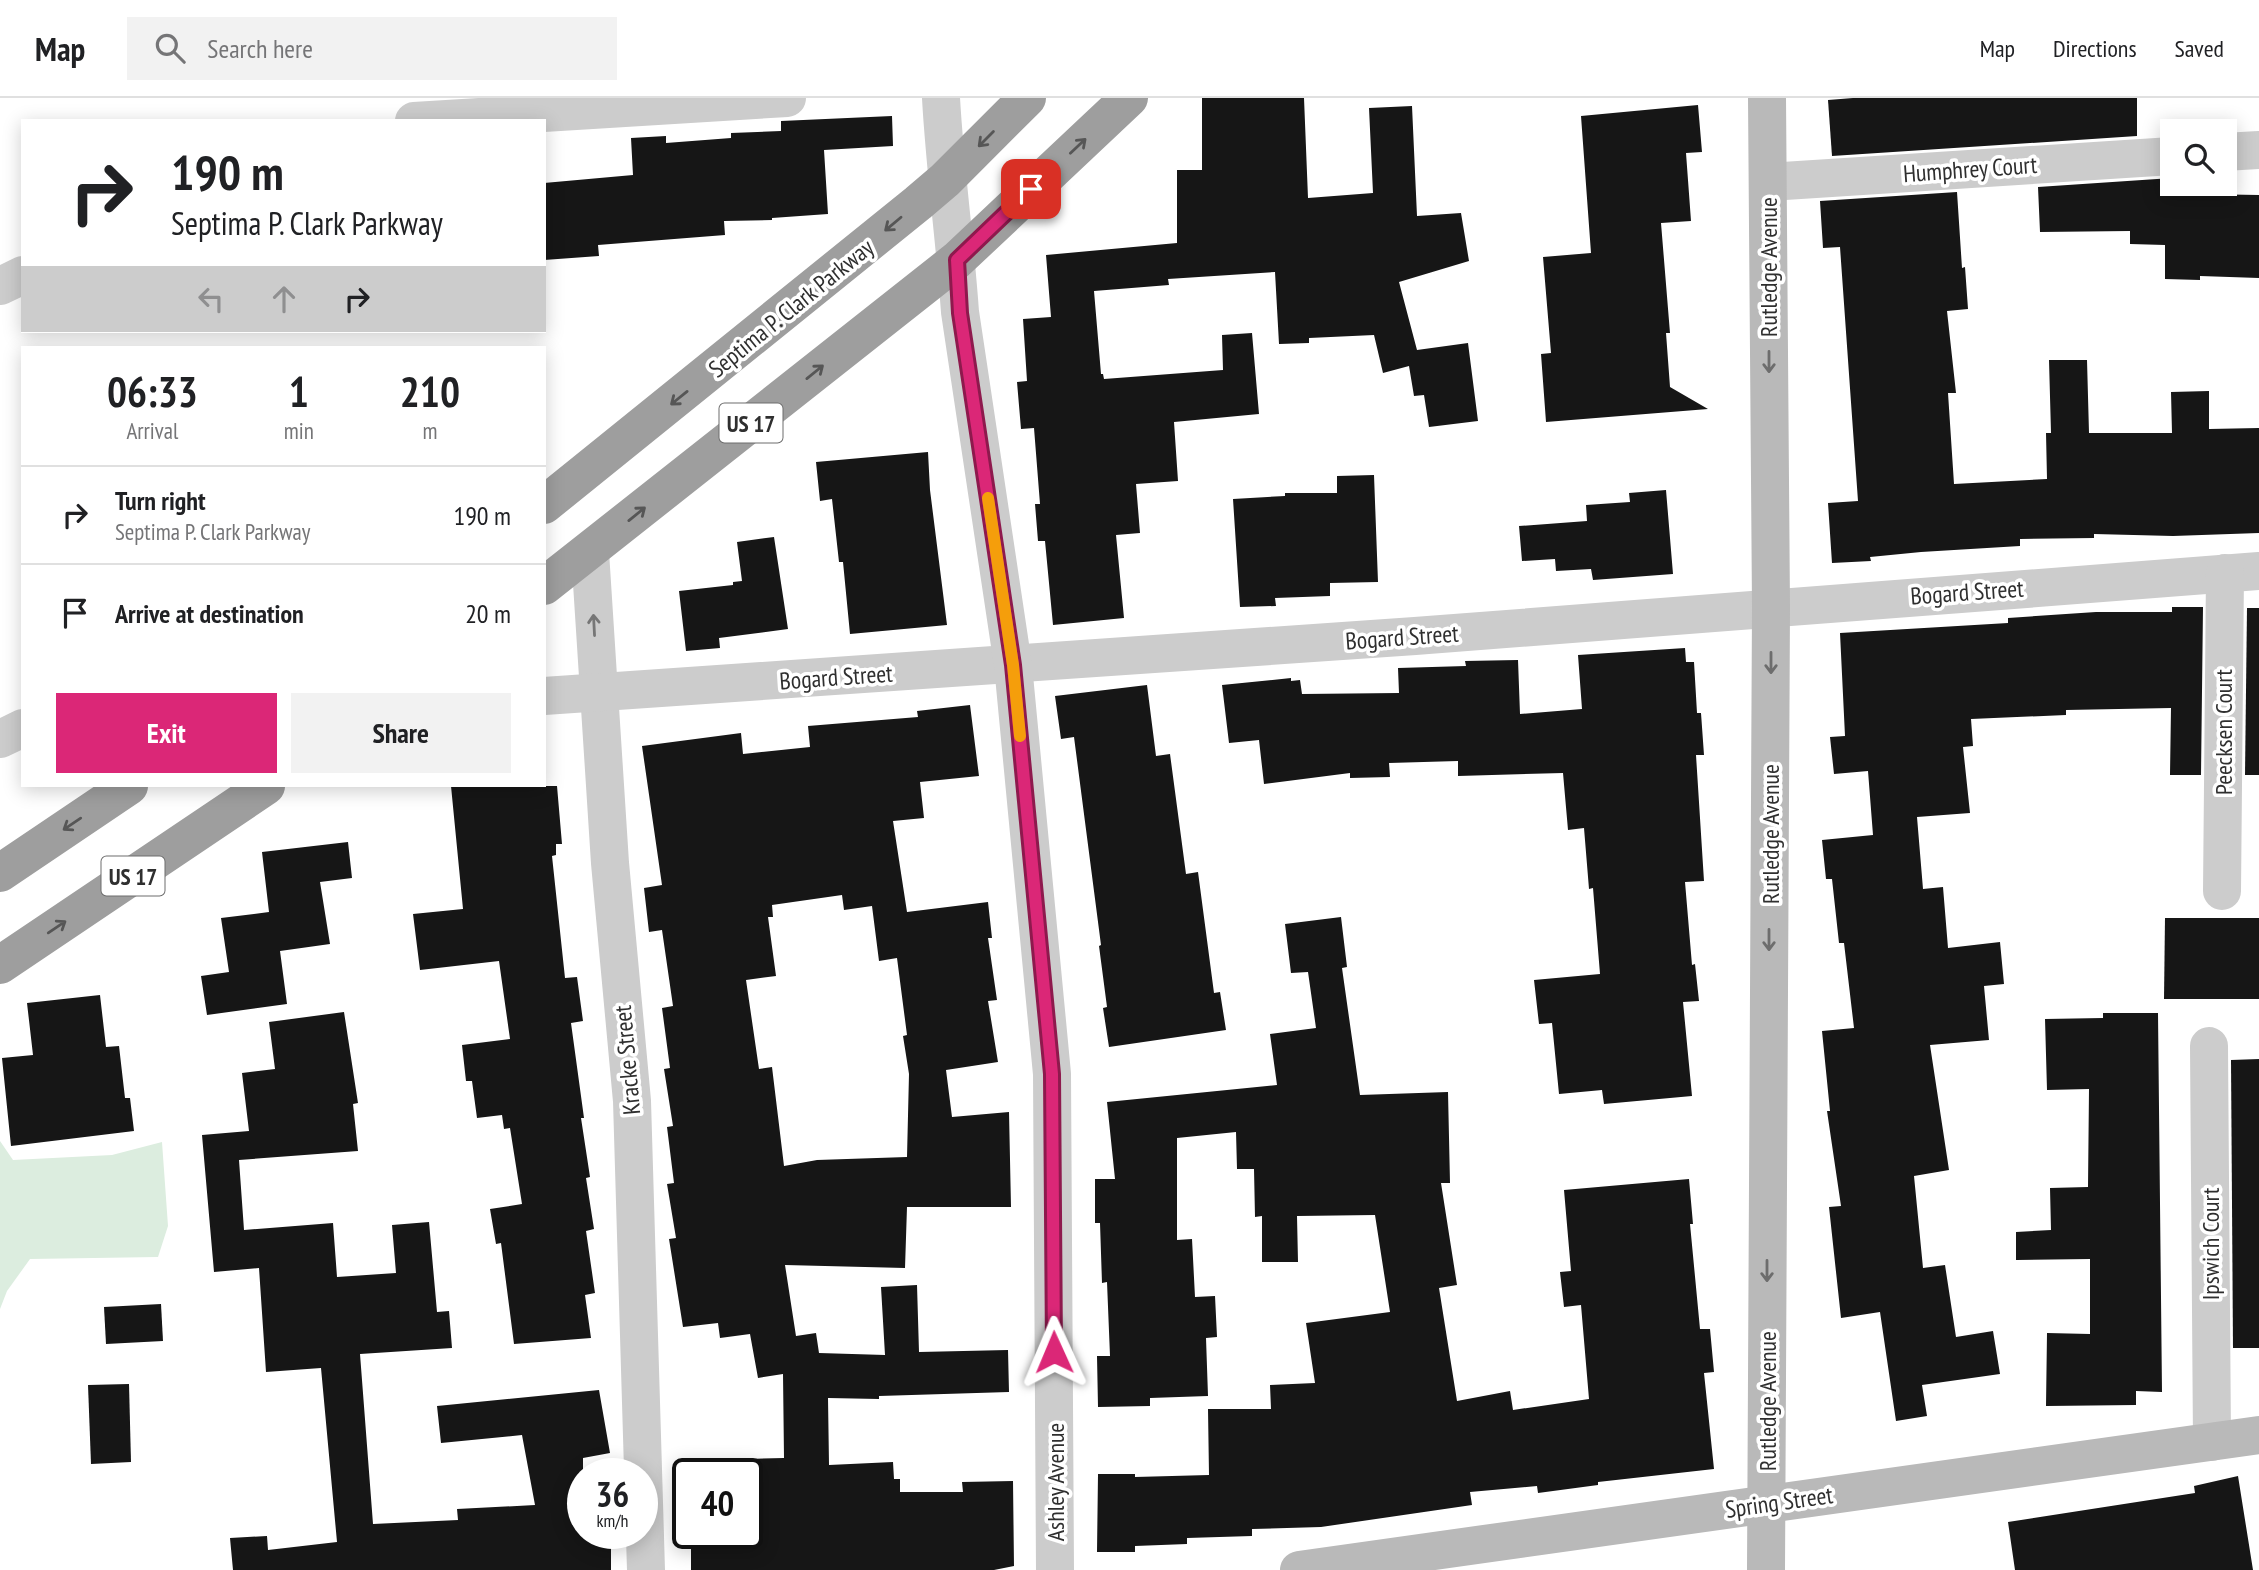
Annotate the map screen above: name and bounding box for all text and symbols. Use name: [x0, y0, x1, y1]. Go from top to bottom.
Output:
search box: [127, 17, 617, 80]
text: Map: [35, 27, 85, 70]
icon: search: [151, 29, 189, 67]
text: Search here: [207, 32, 313, 65]
text: Map: [1980, 33, 2015, 64]
text: Directions: [2053, 33, 2137, 64]
text: Saved: [2175, 33, 2224, 64]
map controls: [2160, 119, 2237, 196]
button: search: [2160, 119, 2237, 196]
one-way arrow: [978, 130, 995, 147]
one-way arrow: [1069, 137, 1086, 154]
text: 190 m: [171, 140, 284, 204]
icon: right: [56, 147, 147, 238]
street label: Humphrey Court: [1902, 149, 2038, 189]
pin: [1001, 159, 1061, 219]
icon: arrive: [1012, 170, 1050, 208]
street label: Rutledge Avenue: [1753, 197, 1784, 337]
text: Septima P. Clark Parkway: [171, 202, 443, 244]
one-way arrow: [885, 216, 903, 232]
street label: Septima P. Clark Parkway: [702, 232, 880, 384]
icon: left: [192, 280, 230, 318]
icon: ahead: [265, 280, 303, 318]
icon: right: [338, 280, 376, 318]
one-way arrow: [1762, 350, 1776, 373]
text: 06:33: [107, 364, 198, 419]
text: 1: [289, 364, 309, 419]
text: 210: [400, 364, 460, 419]
one-way arrow: [805, 365, 824, 380]
one-way arrow: [670, 390, 688, 406]
road number: US 17: [720, 404, 782, 442]
text: Arrival: [126, 416, 178, 445]
text: min: [284, 416, 314, 445]
text: m: [422, 416, 437, 445]
text: Turn right: [115, 484, 206, 517]
icon: right: [56, 496, 94, 534]
text: 190 m: [453, 499, 511, 532]
one-way arrow: [627, 507, 646, 522]
text: Septima P. Clark Parkway: [115, 517, 310, 546]
street label: Bogard Street: [1909, 573, 2025, 611]
icon: arrive: [56, 594, 94, 632]
text: Arrive at destination: [115, 597, 304, 630]
text: 20 m: [465, 597, 511, 630]
one-way arrow: [587, 614, 600, 637]
street label: Bogard Street: [1344, 618, 1460, 656]
one-way arrow: [1764, 651, 1778, 674]
street label: Bogard Street: [778, 658, 894, 696]
street label: Peecksen Court: [2208, 669, 2239, 795]
button: Exit: [56, 693, 277, 773]
button: Share: [291, 693, 511, 773]
street label: Rutledge Avenue: [1755, 764, 1786, 904]
one-way arrow: [63, 817, 83, 831]
road number: US 17: [102, 856, 164, 896]
one-way arrow: [46, 920, 66, 934]
one-way arrow: [1762, 928, 1776, 951]
street label: Kracke Street: [607, 1004, 647, 1116]
street label: Ipswich Court: [2195, 1187, 2226, 1300]
one-way arrow: [1760, 1259, 1774, 1282]
position arrow: [1017, 1315, 1091, 1389]
street label: Rutledge Avenue: [1752, 1331, 1783, 1471]
street label: Ashley Avenue: [1040, 1423, 1071, 1541]
speed limit sign: 40: [672, 1458, 763, 1549]
text: 36: [596, 1471, 629, 1517]
street label: Spring Street: [1723, 1479, 1835, 1525]
text: km/h: [597, 1509, 628, 1532]

